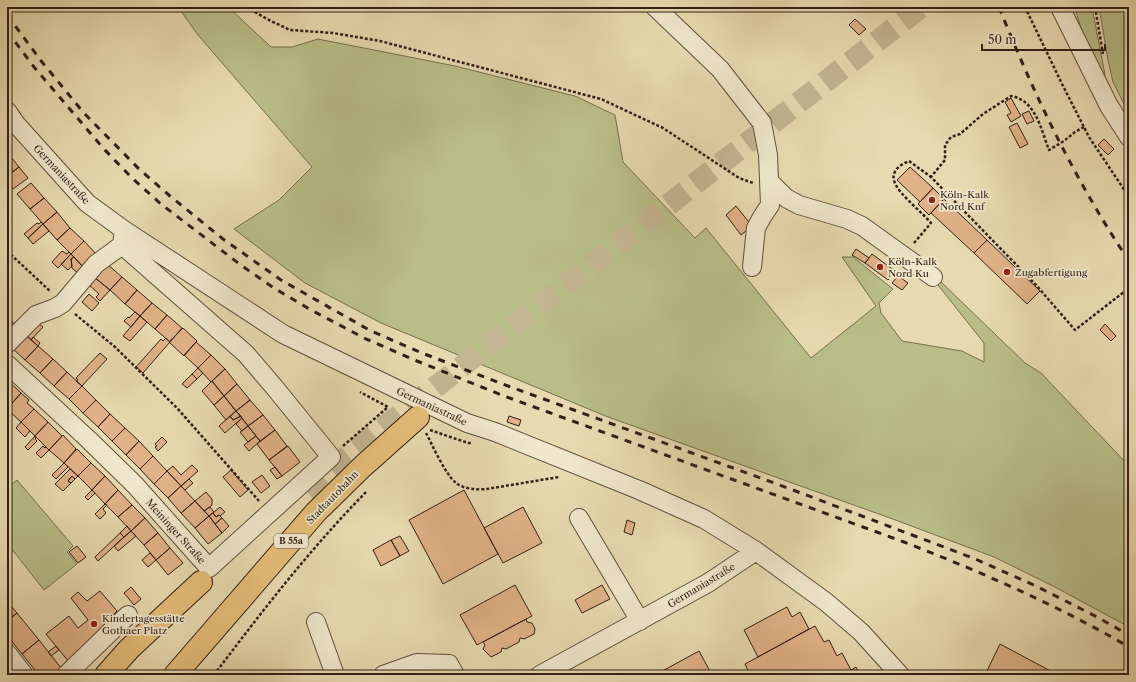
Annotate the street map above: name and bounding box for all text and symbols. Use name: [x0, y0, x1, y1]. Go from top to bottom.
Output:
scale bar: [982, 26, 1105, 52]
text: 50 m: [988, 32, 1017, 47]
street label: Germaniastraße: [31, 142, 93, 207]
place label: Köln-Kalk Nord Knf: [940, 188, 990, 213]
marker: Köln-Kalk Nord Knf: [927, 195, 937, 205]
place label: Köln-Kalk Nord Ku: [888, 255, 938, 280]
marker: Köln-Kalk Nord Ku: [875, 262, 885, 272]
place label: Zugabfertigung: [1015, 266, 1088, 279]
marker: Zugabfertigung: [1002, 267, 1012, 277]
street label: Germaniastraße: [394, 384, 470, 429]
street label: Stadtautobahn: [304, 467, 362, 527]
street label: Meininger Straße: [143, 496, 209, 567]
road number: B 55a: [274, 534, 308, 548]
street label: Germaniastraße: [665, 560, 738, 611]
place label: Kindertagesstätte Gothaer Platz: [102, 612, 185, 637]
marker: Kindertagesstätte Gothaer Platz: [89, 619, 99, 629]

